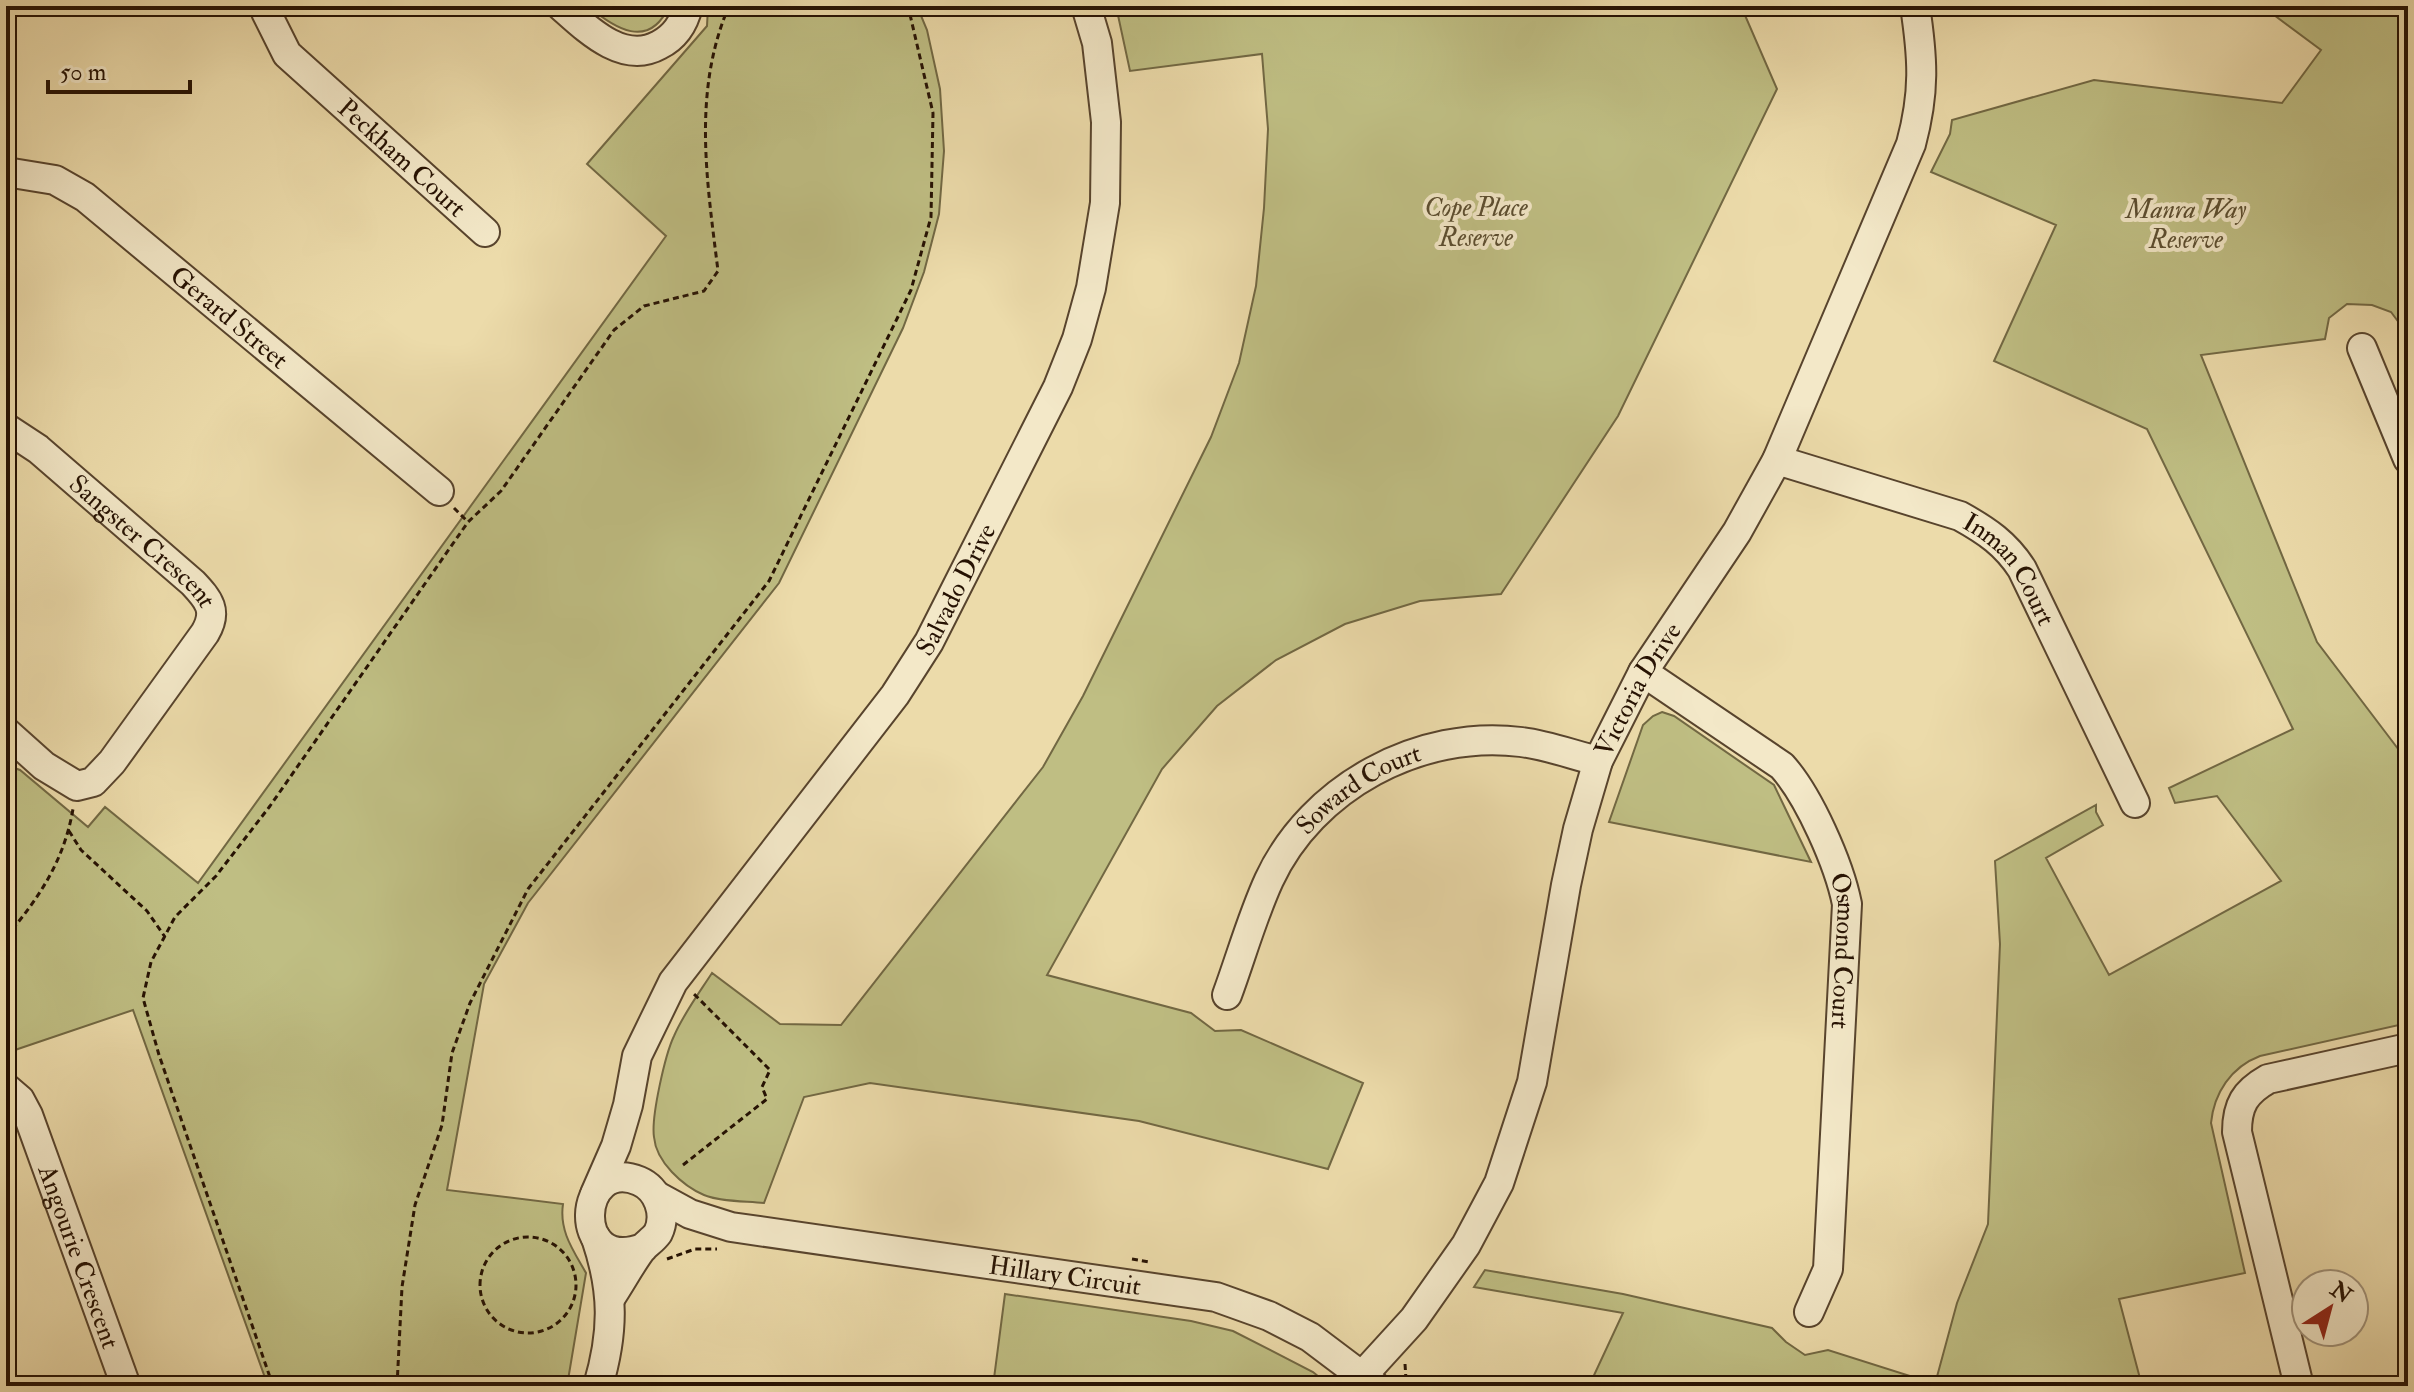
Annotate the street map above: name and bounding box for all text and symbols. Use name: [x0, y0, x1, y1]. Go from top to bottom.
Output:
scale bar: [48, 44, 190, 94]
text: 50 m: [60, 57, 107, 88]
street label: Peckham Court: [331, 93, 472, 224]
park label: Cope Place Reserve: [1424, 192, 1528, 254]
park label: Manra Way Reserve: [2124, 194, 2246, 256]
street label: Gerard Street: [163, 260, 294, 376]
street label: Sangster Crescent: [62, 468, 223, 613]
street label: Inman Court: [1957, 506, 2062, 631]
street label: Salvado Drive: [909, 518, 1003, 662]
street label: Victoria Drive: [1588, 617, 1689, 762]
street label: Soward Court: [1290, 737, 1425, 841]
street label: Osmond Court: [1822, 869, 1862, 1030]
street label: Angourie Crescent: [30, 1160, 126, 1353]
street label: Hillary Circuit: [987, 1249, 1143, 1303]
north arrow: [2290, 1268, 2370, 1348]
text: N: [2324, 1275, 2358, 1310]

